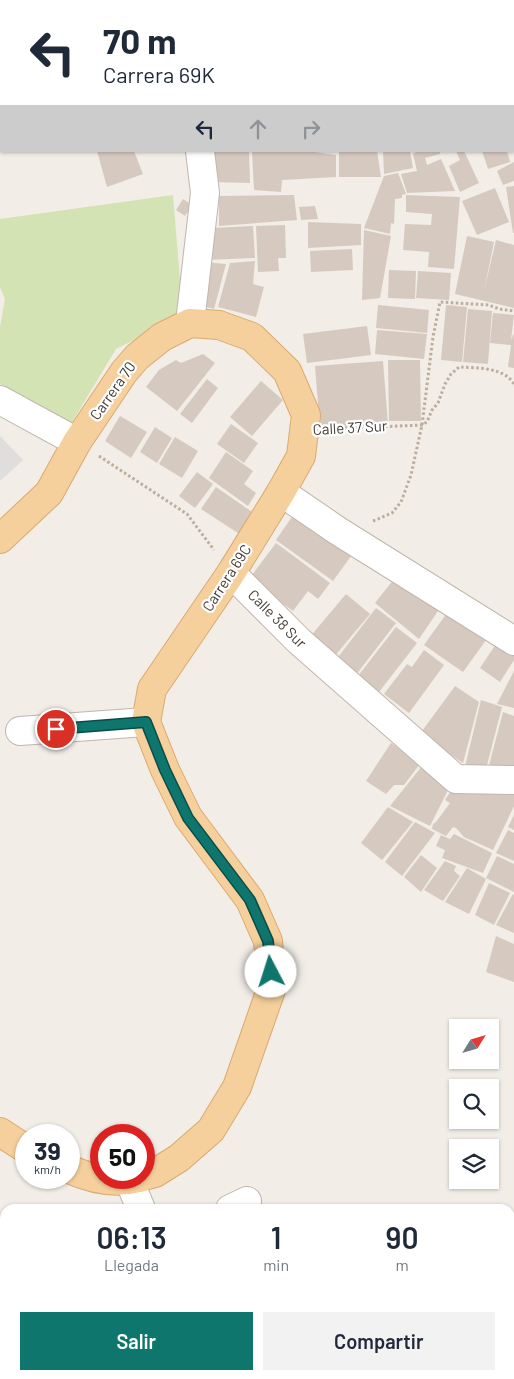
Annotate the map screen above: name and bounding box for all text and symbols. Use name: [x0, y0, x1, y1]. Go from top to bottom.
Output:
text: 70 m: [103, 19, 177, 61]
icon: left: [20, 20, 85, 85]
text: Carrera 69K: [103, 61, 215, 87]
icon: left: [191, 115, 219, 143]
icon: ahead: [244, 115, 272, 143]
icon: right: [297, 115, 325, 143]
street label: Carrera 70: [86, 358, 139, 423]
street label: Calle 37 Sur: [312, 416, 388, 438]
street label: Carrera 69C: [198, 541, 254, 614]
street label: Calle 38 Sur: [245, 585, 311, 652]
pin: [35, 708, 77, 750]
icon: arrive: [42, 715, 70, 743]
position arrow: [244, 945, 296, 997]
north arrow: [449, 1019, 499, 1069]
map controls: [449, 1019, 499, 1189]
button: search: [449, 1079, 499, 1129]
speed limit sign: 50: [90, 1124, 155, 1189]
text: 39: [34, 1135, 61, 1165]
button: layers: [449, 1139, 499, 1189]
text: km/h: [34, 1162, 61, 1176]
text: 06:13: [97, 1219, 167, 1255]
text: 1: [271, 1219, 281, 1255]
text: 90: [386, 1219, 418, 1255]
text: Llegada: [104, 1255, 159, 1274]
text: min: [263, 1255, 289, 1274]
text: m: [395, 1255, 409, 1274]
button: Salir: [20, 1312, 253, 1370]
button: Compartir: [263, 1312, 495, 1370]

